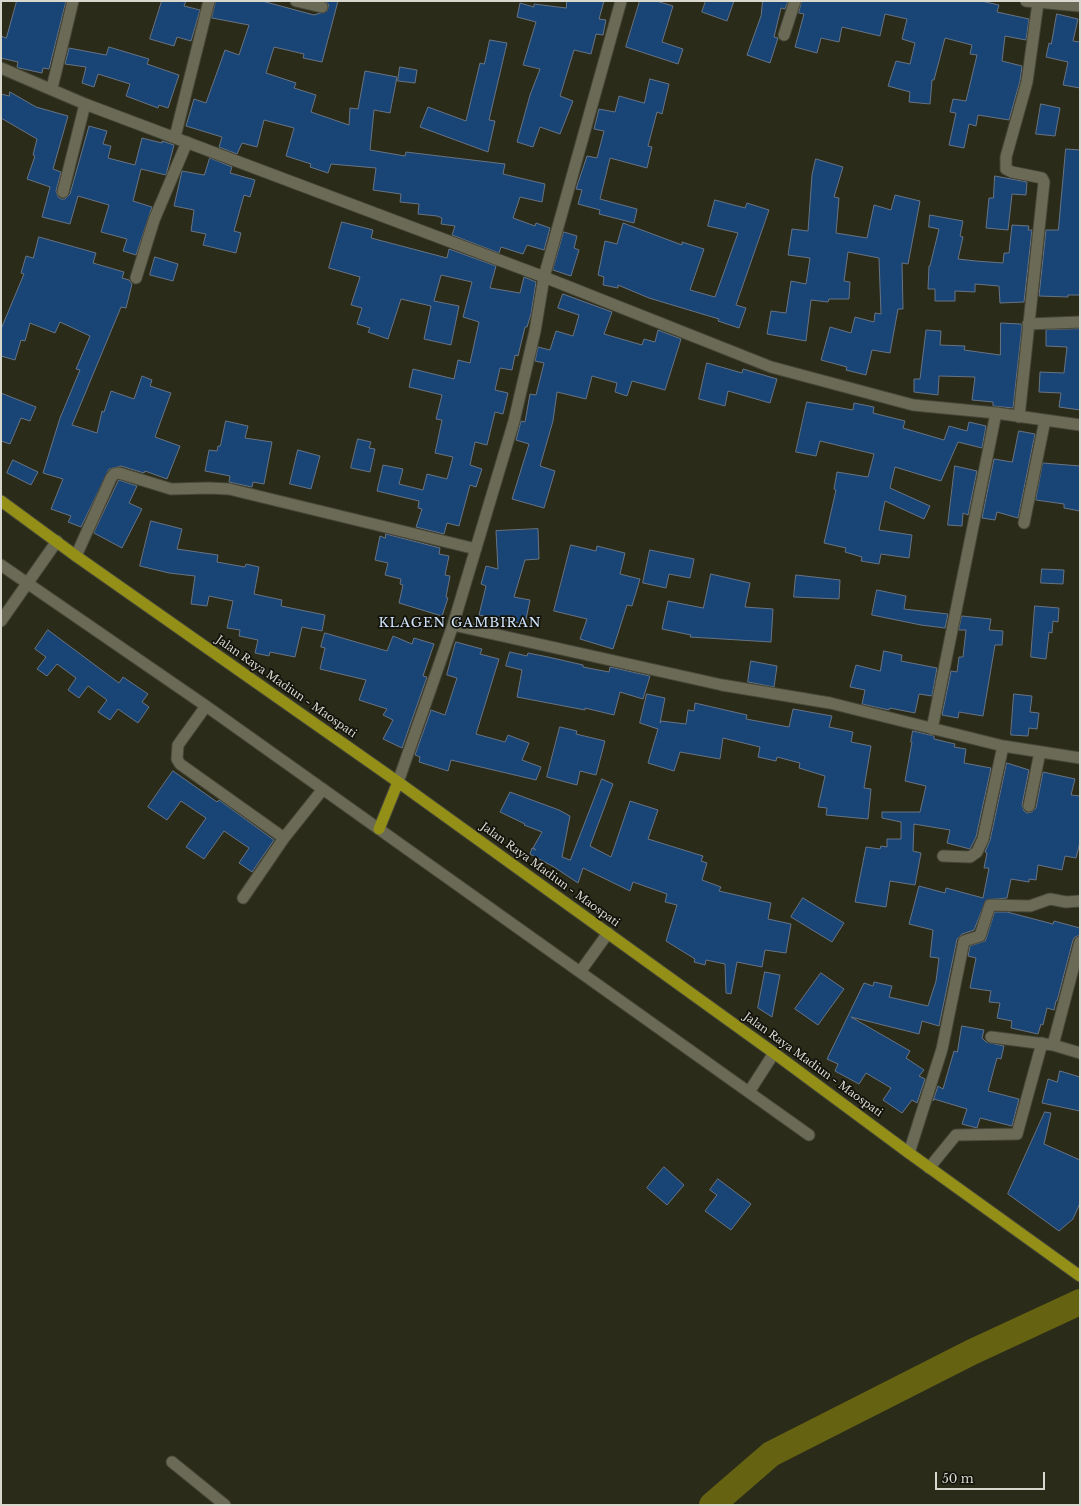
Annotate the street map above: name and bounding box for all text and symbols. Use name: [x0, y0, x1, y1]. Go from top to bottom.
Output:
district label: KLAGEN GAMBIRAN: [378, 615, 542, 631]
street label: Jalan Raya Madiun - Maospati: [213, 633, 359, 741]
street label: Jalan Raya Madiun - Maospati: [478, 820, 622, 930]
street label: Jalan Raya Madiun - Maospati: [741, 1010, 885, 1120]
scale bar: [937, 1464, 1047, 1490]
text: 50 m: [942, 1471, 974, 1486]

